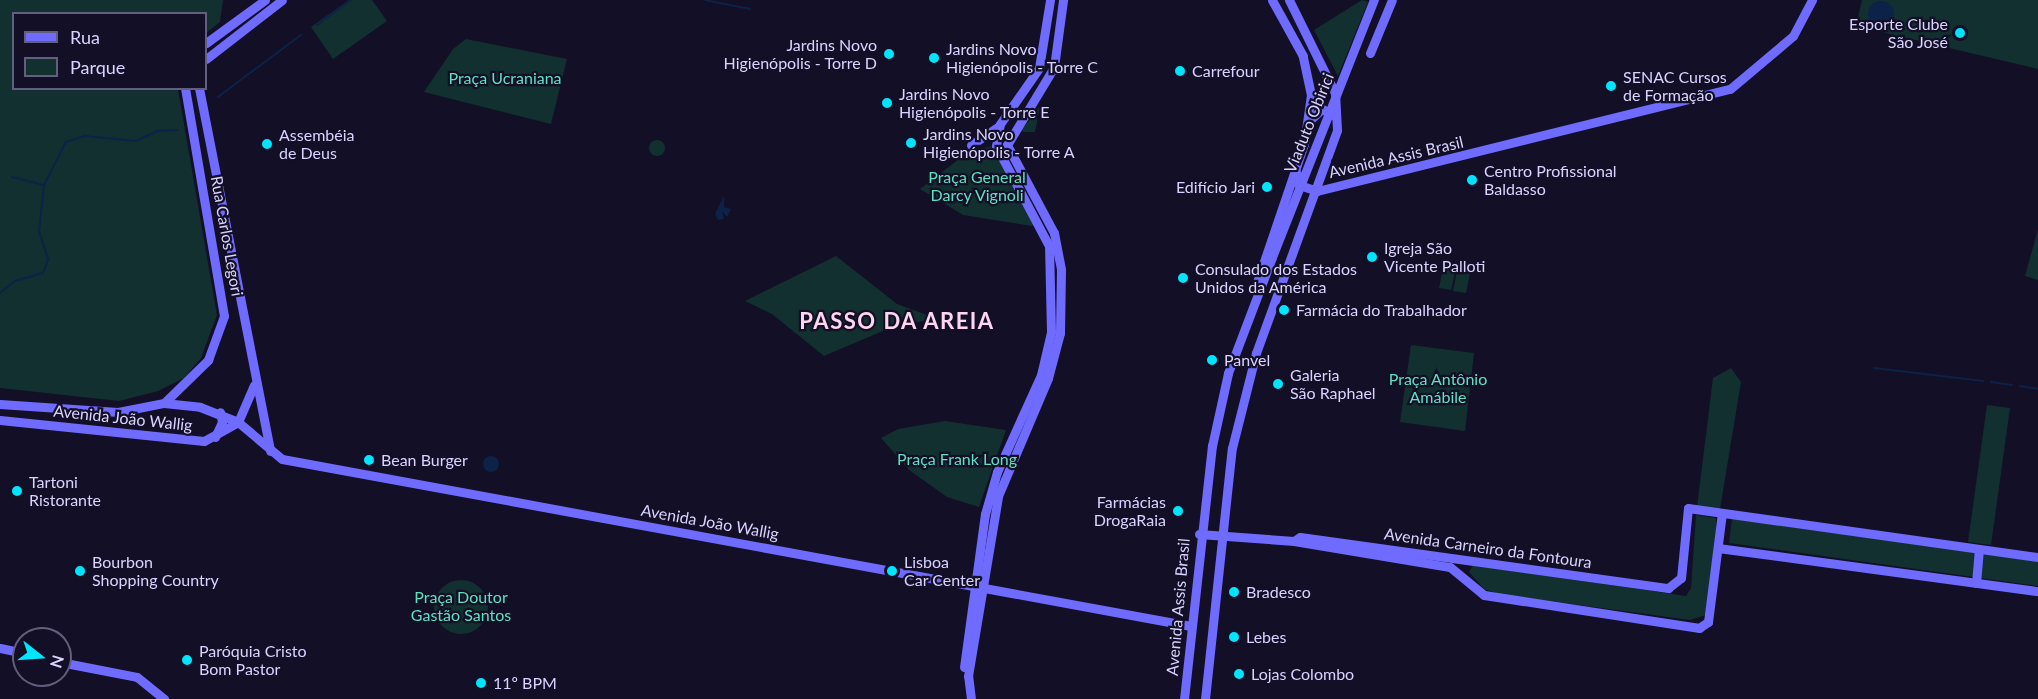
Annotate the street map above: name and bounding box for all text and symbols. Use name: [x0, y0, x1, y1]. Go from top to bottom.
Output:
legend: [12, 12, 207, 90]
place label: Esporte Clube São José: [1849, 14, 1948, 52]
text: Rua: [70, 26, 100, 48]
marker: Esporte Clube São José: [1953, 26, 1967, 40]
place label: Jardins Novo Higienópolis - Torre D: [723, 35, 877, 73]
place label: Jardins Novo Higienópolis - Torre C: [946, 39, 1098, 77]
marker: Jardins Novo Higienópolis - Torre D: [882, 47, 896, 61]
marker: Jardins Novo Higienópolis - Torre C: [927, 51, 941, 65]
text: Parque: [70, 56, 125, 78]
place label: Carrefour: [1192, 61, 1259, 81]
marker: Carrefour: [1173, 64, 1187, 78]
place label: SENAC Cursos de Formação: [1623, 67, 1727, 105]
park label: Praça Ucraniana: [448, 68, 562, 88]
street label: Viaduto Obirici: [1280, 70, 1338, 176]
marker: SENAC Cursos de Formação: [1604, 79, 1618, 93]
place label: Jardins Novo Higienópolis - Torre E: [899, 84, 1050, 122]
marker: Jardins Novo Higienópolis - Torre E: [880, 96, 894, 110]
place label: Jardins Novo Higienópolis - Torre A: [923, 124, 1076, 162]
place label: Assembéia de Deus: [279, 125, 354, 163]
street label: Avenida Assis Brasil: [1326, 132, 1466, 182]
marker: Jardins Novo Higienópolis - Torre A: [904, 136, 918, 150]
marker: Assembéia de Deus: [260, 137, 274, 151]
place label: Centro Profissional Baldasso: [1484, 161, 1617, 199]
park label: Praça General Darcy Vignoli: [928, 167, 1026, 205]
marker: Centro Profissional Baldasso: [1465, 173, 1479, 187]
street label: Rua Carlos Legori: [207, 174, 247, 298]
place label: Edifício Jari: [1175, 177, 1255, 197]
marker: Edifício Jari: [1260, 180, 1274, 194]
place label: Igreja São Vicente Palloti: [1384, 238, 1485, 276]
marker: Igreja São Vicente Palloti: [1365, 250, 1379, 264]
place label: Consulado dos Estados Unidos da América: [1195, 259, 1357, 297]
marker: Consulado dos Estados Unidos da América: [1176, 271, 1190, 285]
place label: Farmácia do Trabalhador: [1296, 300, 1467, 320]
marker: Farmácia do Trabalhador: [1277, 303, 1291, 317]
district label: PASSO DA AREIA: [799, 308, 995, 334]
place label: Panvel: [1224, 350, 1270, 370]
marker: Panvel: [1205, 353, 1219, 367]
place label: Galeria São Raphael: [1290, 365, 1376, 403]
park label: Praça Antônio Amábile: [1388, 369, 1488, 407]
marker: Galeria São Raphael: [1271, 377, 1285, 391]
street label: Avenida João Wallig: [52, 401, 194, 435]
park label: Praça Frank Long: [897, 449, 1017, 469]
place label: Bean Burger: [381, 450, 468, 470]
marker: Bean Burger: [362, 453, 376, 467]
place label: Tartoni Ristorante: [29, 472, 101, 510]
marker: Tartoni Ristorante: [10, 484, 24, 498]
place label: Farmácias DrogaRaia: [1094, 492, 1166, 530]
street label: Avenida João Wallig: [639, 500, 781, 544]
marker: Farmácias DrogaRaia: [1171, 504, 1185, 518]
street label: Avenida Carneiro da Fontoura: [1383, 524, 1593, 572]
street label: Avenida Assis Brasil: [1162, 537, 1194, 677]
place label: Bourbon Shopping Country: [92, 552, 219, 590]
place label: Lisboa Car Center: [904, 552, 980, 590]
marker: Bourbon Shopping Country: [73, 564, 87, 578]
marker: Lisboa Car Center: [885, 564, 899, 578]
place label: Bradesco: [1246, 582, 1311, 602]
marker: Bradesco: [1227, 585, 1241, 599]
park label: Praça Doutor Gastão Santos: [411, 587, 511, 625]
north arrow: [12, 627, 72, 687]
place label: Lebes: [1246, 627, 1286, 647]
marker: Lebes: [1227, 630, 1241, 644]
place label: Paróquia Cristo Bom Pastor: [199, 641, 307, 679]
text: N: [47, 653, 69, 670]
marker: Paróquia Cristo Bom Pastor: [180, 653, 194, 667]
place label: Lojas Colombo: [1251, 664, 1354, 684]
marker: Lojas Colombo: [1232, 667, 1246, 681]
place label: 11º BPM: [493, 673, 557, 693]
marker: 11º BPM: [474, 676, 488, 690]

